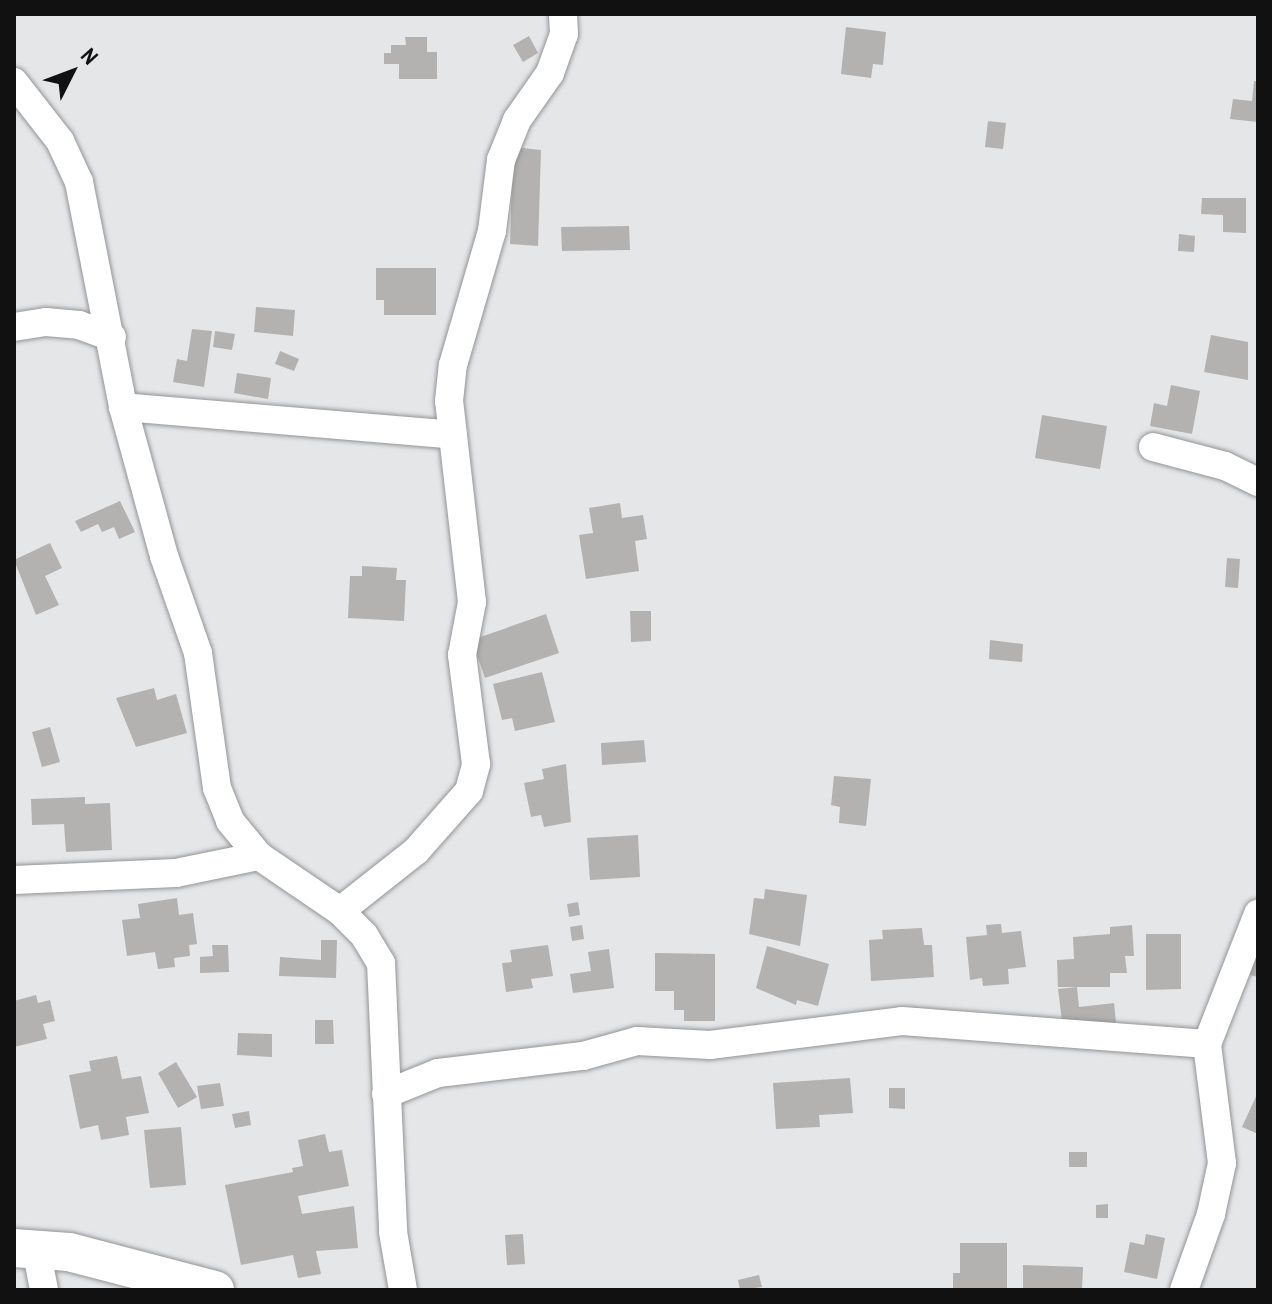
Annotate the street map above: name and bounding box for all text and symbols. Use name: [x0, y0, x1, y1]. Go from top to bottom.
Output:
north arrow: [32, 32, 112, 112]
text: N: [74, 41, 105, 71]

